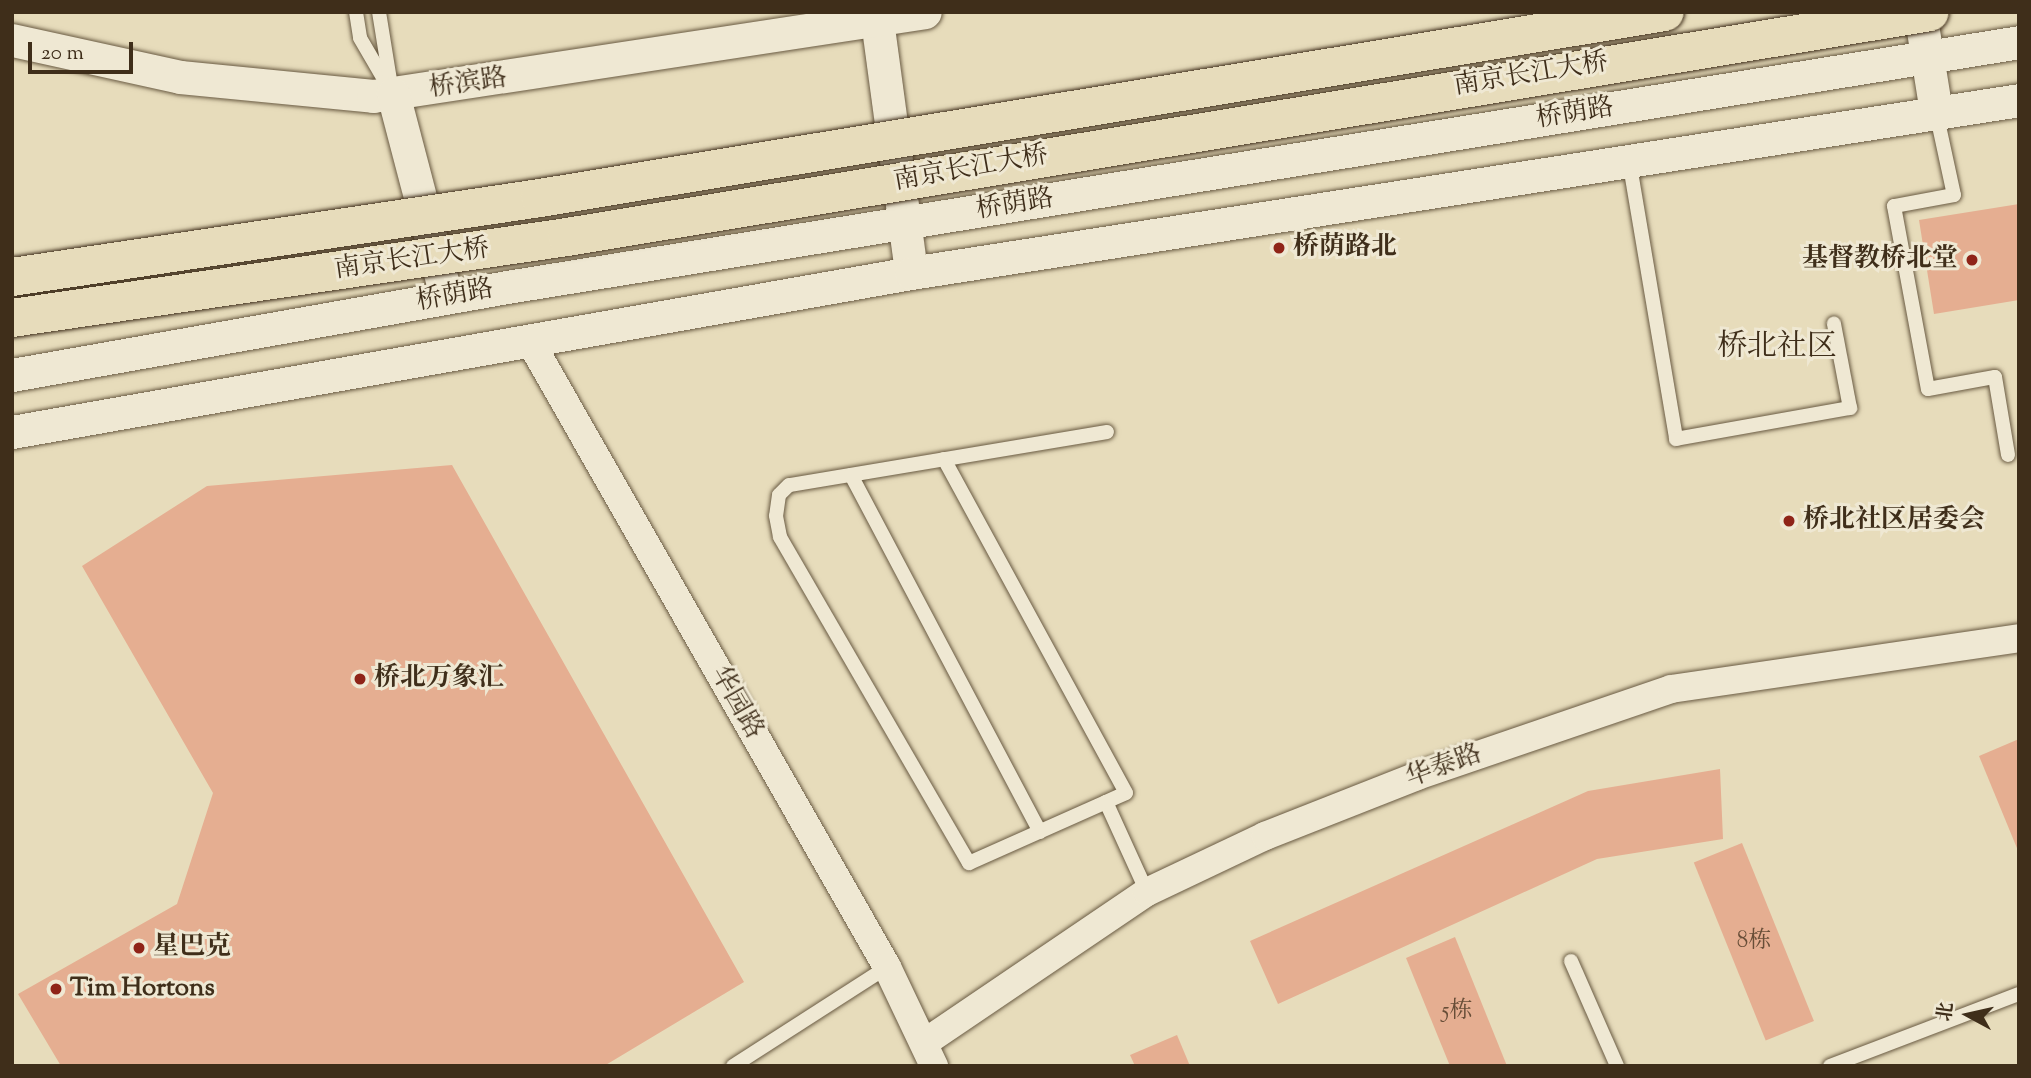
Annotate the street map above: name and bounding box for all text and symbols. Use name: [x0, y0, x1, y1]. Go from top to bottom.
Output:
scale bar: [32, 28, 136, 72]
text: 20 m: [41, 39, 84, 69]
street label: 南京长江大桥: [1452, 47, 1610, 103]
street label: 桥滨路: [427, 63, 509, 105]
street label: 桥荫路: [1534, 92, 1616, 136]
street label: 南京长江大桥: [891, 140, 1051, 198]
street label: 桥荫路: [974, 183, 1056, 227]
place label: 桥荫路北: [1293, 232, 1397, 264]
street label: 南京长江大桥: [333, 234, 491, 286]
marker: 桥荫路北: [1271, 240, 1287, 256]
place label: 基督教桥北堂: [1802, 244, 1958, 276]
marker: 基督教桥北堂: [1964, 252, 1980, 268]
street label: 桥荫路: [414, 274, 496, 318]
district label: 桥北社区: [1717, 330, 1837, 366]
place label: 桥北社区居委会: [1803, 505, 1985, 537]
marker: 桥北社区居委会: [1781, 513, 1797, 529]
street label: 华园路: [703, 661, 769, 745]
place label: 桥北万象汇: [374, 663, 504, 695]
marker: 桥北万象汇: [352, 671, 368, 687]
street label: 华泰路: [1402, 739, 1486, 795]
house number: 8栋: [1737, 928, 1771, 956]
place label: 星巴克: [153, 932, 231, 964]
marker: 星巴克: [131, 940, 147, 956]
place label: Tim Hortons: [70, 973, 215, 1005]
north arrow: [1933, 980, 2003, 1050]
marker: Tim Hortons: [48, 981, 64, 997]
house number: 5栋: [1442, 998, 1472, 1026]
text: 北: [1932, 1001, 1961, 1023]

